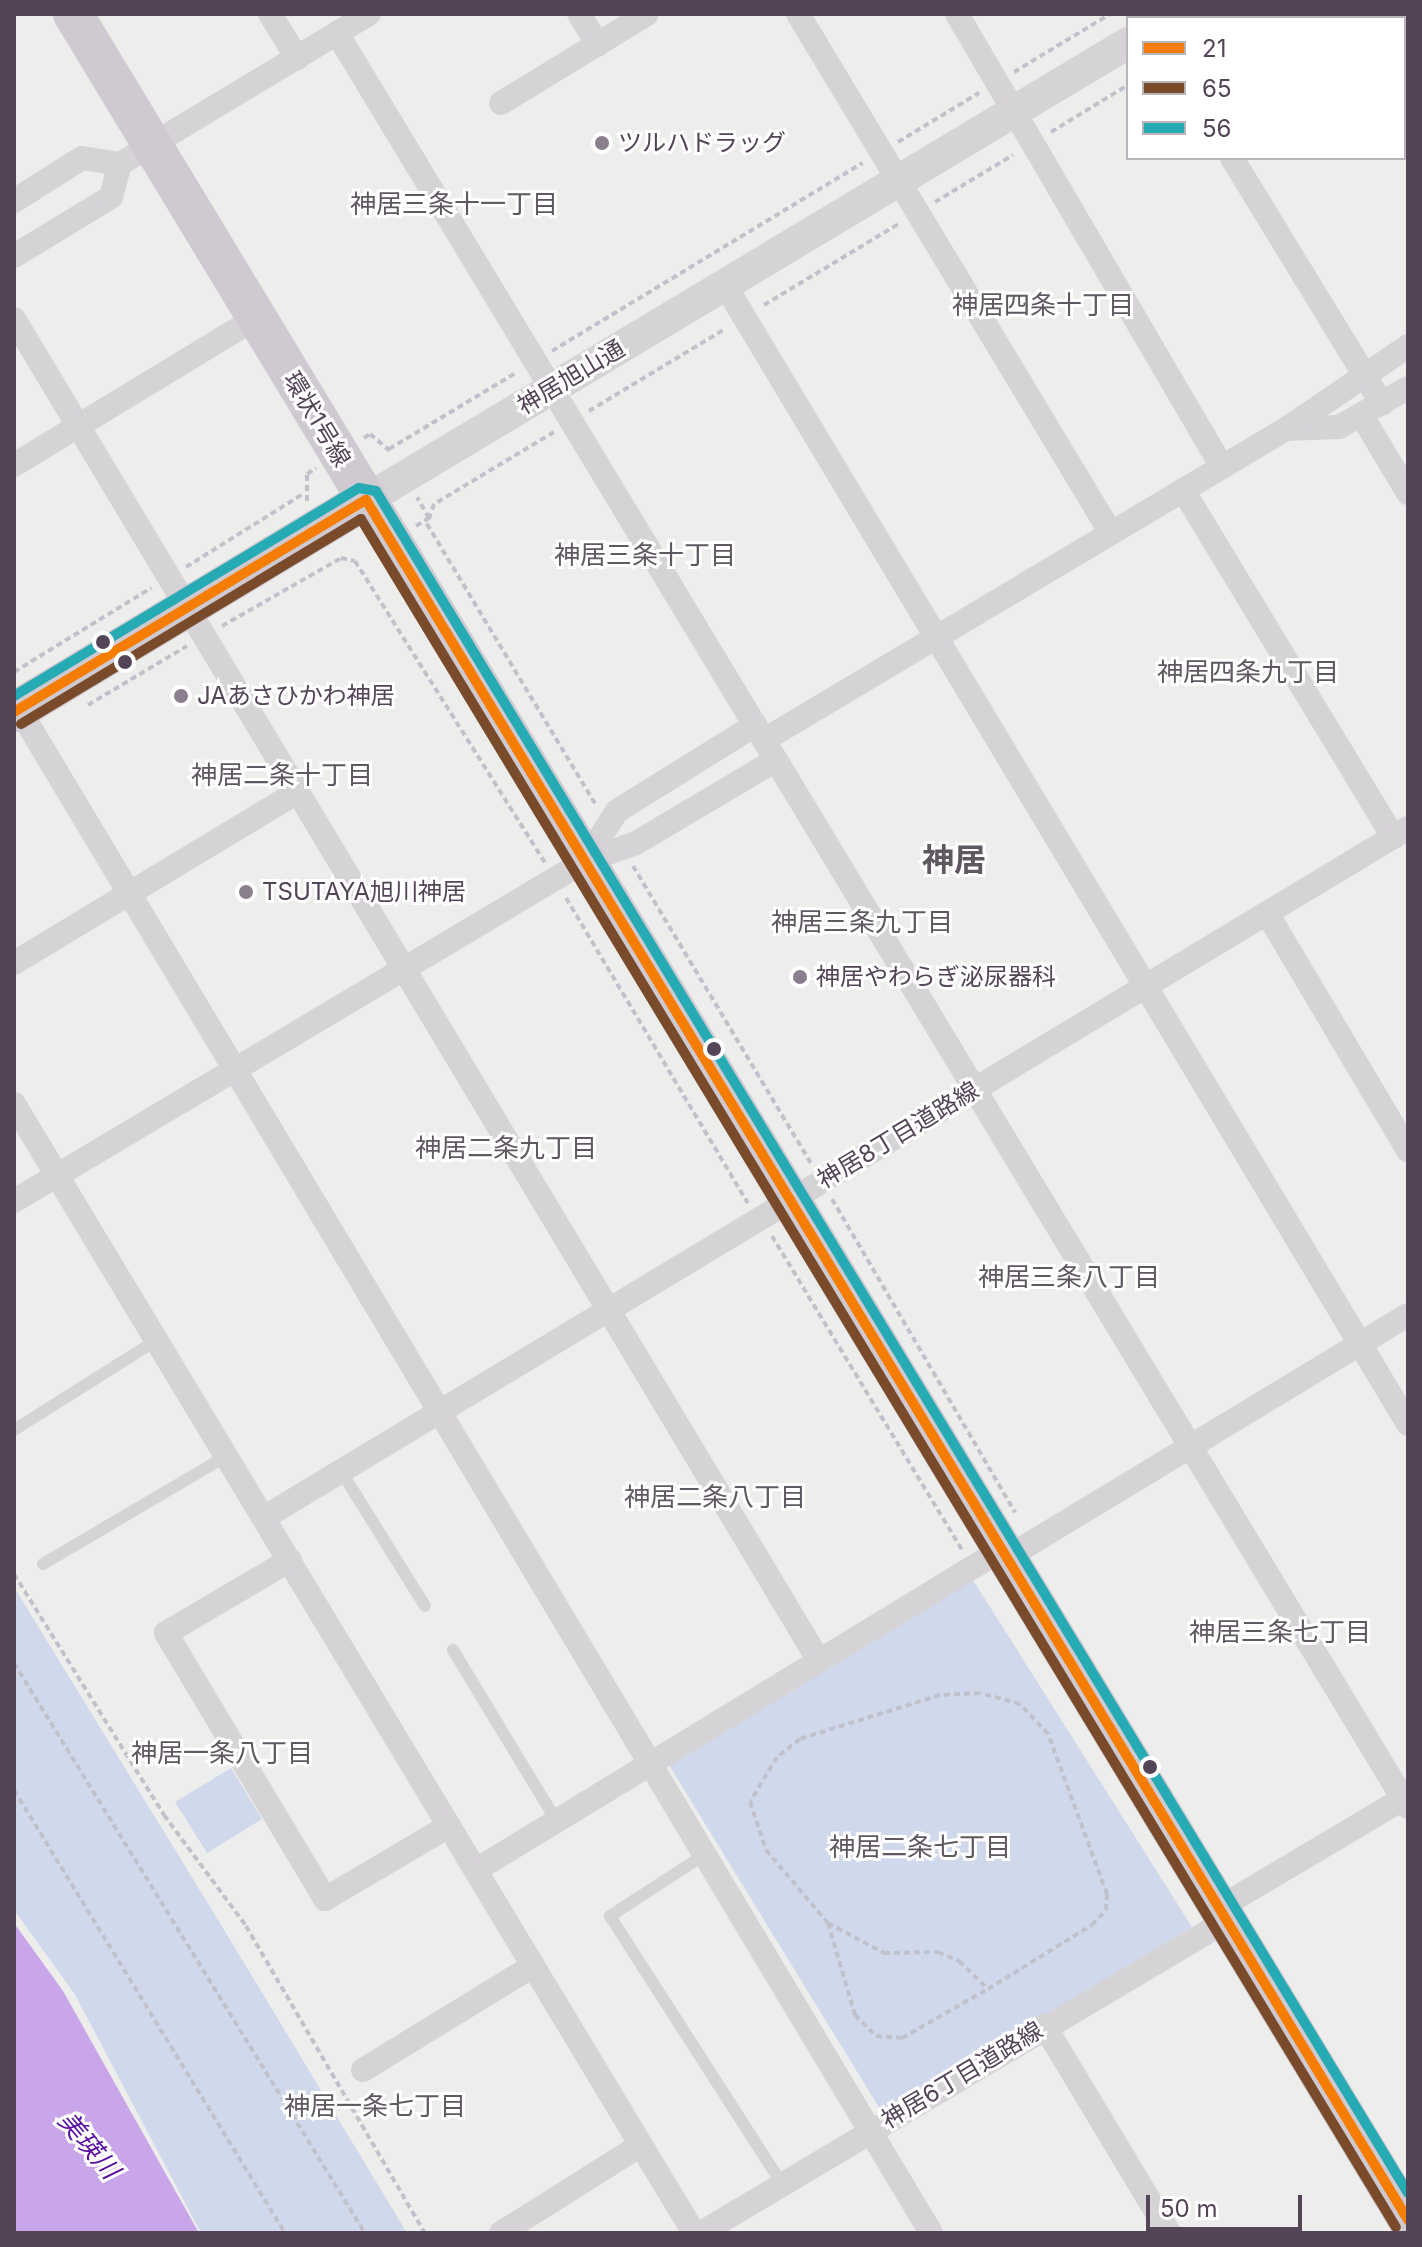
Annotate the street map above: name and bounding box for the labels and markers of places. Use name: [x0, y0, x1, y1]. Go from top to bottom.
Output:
place label: ツルハドラッグ: [618, 129, 786, 157]
marker: ツルハドラッグ: [593, 134, 611, 152]
unlabelled marker: [95, 634, 111, 650]
unlabelled marker: [117, 654, 133, 670]
place label: JAあさひかわ神居: [197, 682, 395, 710]
marker: JAあさひかわ神居: [172, 687, 190, 705]
place label: TSUTAYA旭川神居: [262, 878, 466, 906]
marker: TSUTAYA旭川神居: [237, 883, 255, 901]
place label: 神居やわらぎ泌尿器科: [816, 963, 1056, 991]
marker: 神居やわらぎ泌尿器科: [791, 968, 809, 986]
unlabelled marker: [706, 1041, 722, 1057]
unlabelled marker: [1142, 1759, 1158, 1775]

